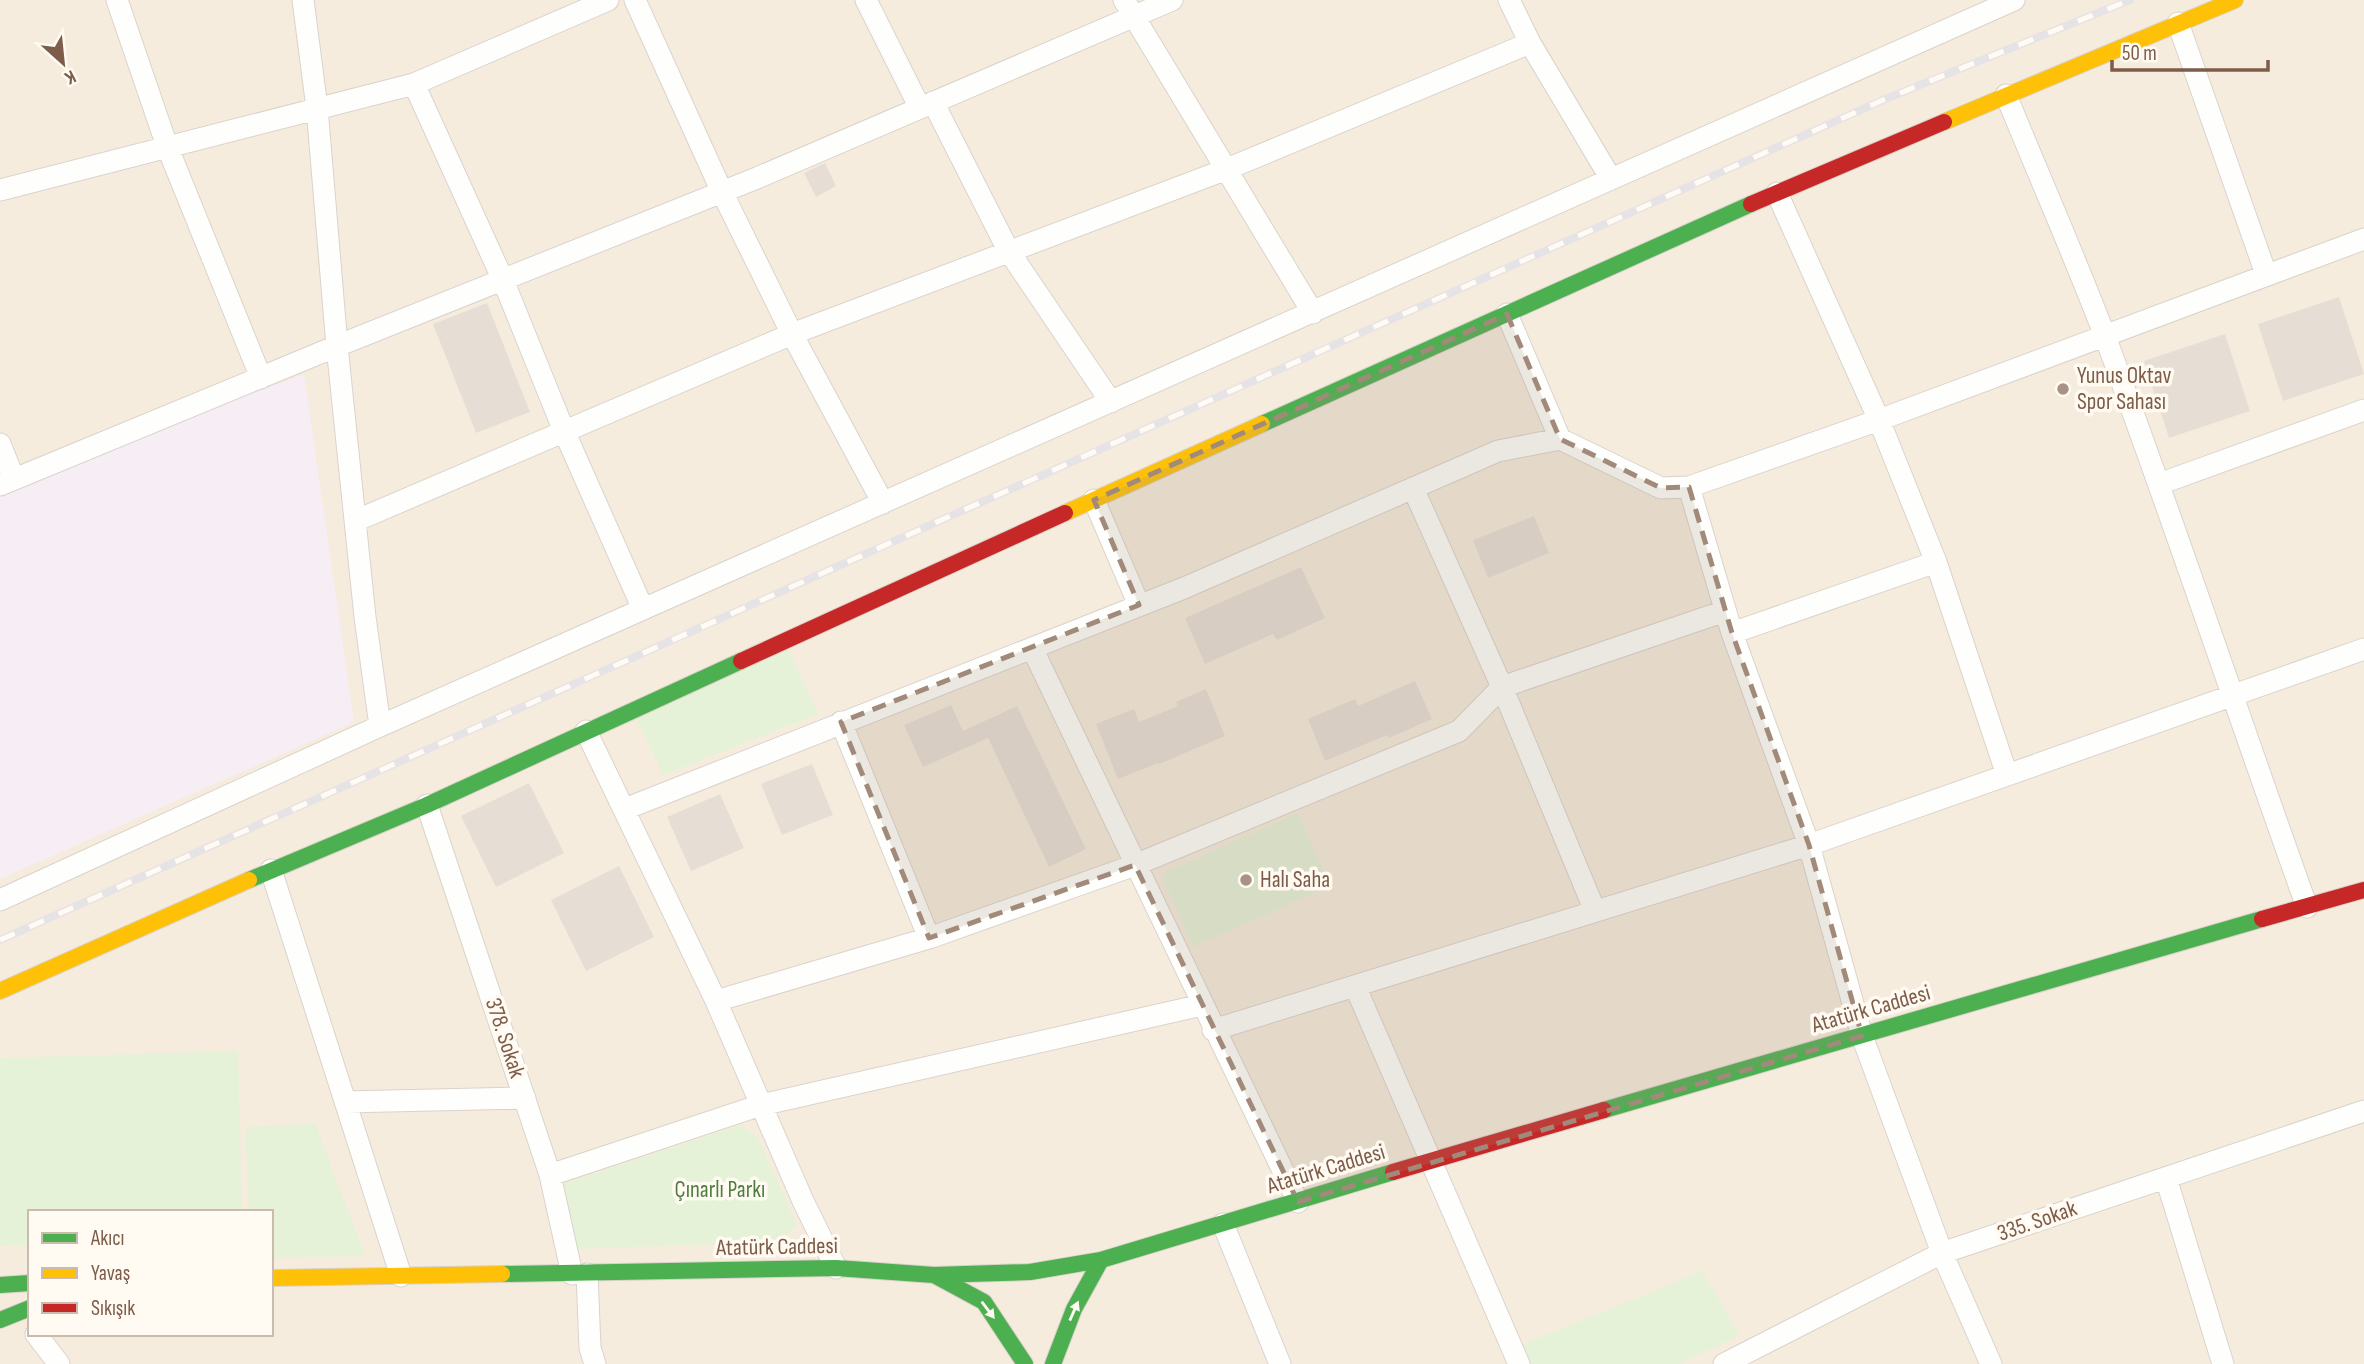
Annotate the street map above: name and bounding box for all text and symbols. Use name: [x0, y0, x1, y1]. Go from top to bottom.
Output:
north arrow: [28, 28, 98, 98]
scale bar: [2112, 28, 2268, 72]
text: 50 m: [2122, 41, 2157, 66]
text: K: [60, 64, 79, 89]
place label: Yunus Oktav Spor Sahası: [2077, 362, 2171, 416]
marker: Yunus Oktav Spor Sahası: [2055, 381, 2071, 397]
place label: Halı Saha: [1260, 866, 1330, 894]
marker: Halı Saha: [1238, 872, 1254, 888]
street label: Atatürk Caddesi: [1808, 979, 1933, 1040]
street label: 378. Sokak: [479, 994, 531, 1082]
street label: Atatürk Caddesi: [1263, 1138, 1388, 1201]
park label: Çınarlı Parkı: [675, 1176, 765, 1204]
street label: 335. Sokak: [1994, 1194, 2081, 1248]
legend: [28, 1210, 273, 1336]
text: Akıcı: [90, 1226, 124, 1251]
street label: Atatürk Caddesi: [715, 1232, 838, 1262]
text: Yavaş: [91, 1261, 130, 1286]
text: Sıkışık: [91, 1296, 135, 1321]
one-way arrow: [981, 1300, 996, 1318]
one-way arrow: [1068, 1301, 1080, 1321]

